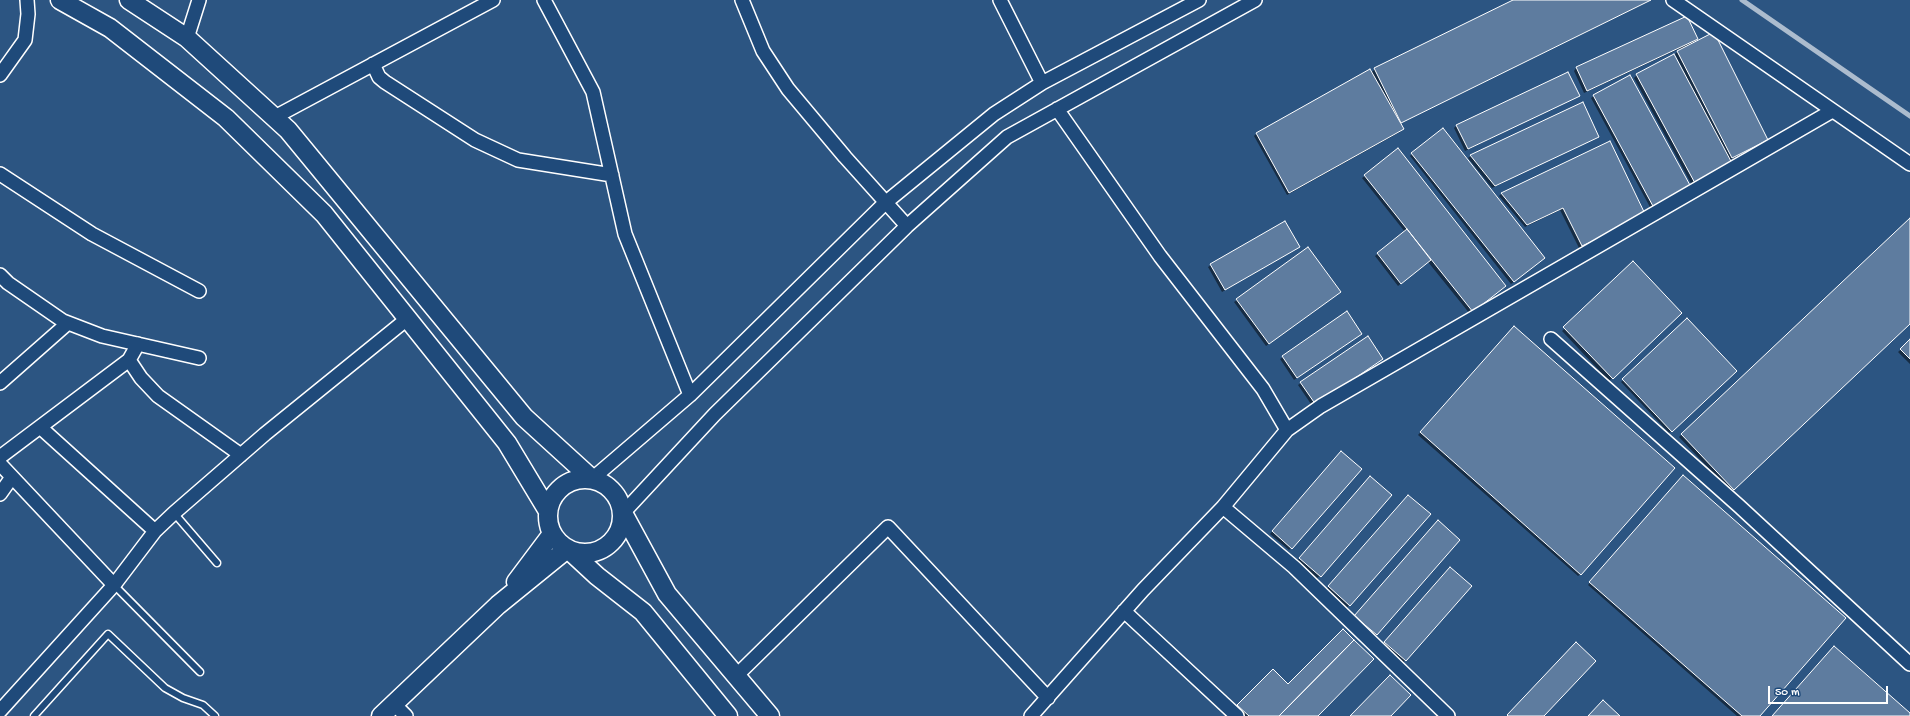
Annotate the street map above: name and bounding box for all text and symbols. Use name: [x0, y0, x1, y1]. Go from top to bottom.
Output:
scale bar: [1770, 678, 1890, 704]
text: 50 m: [1775, 686, 1800, 700]

